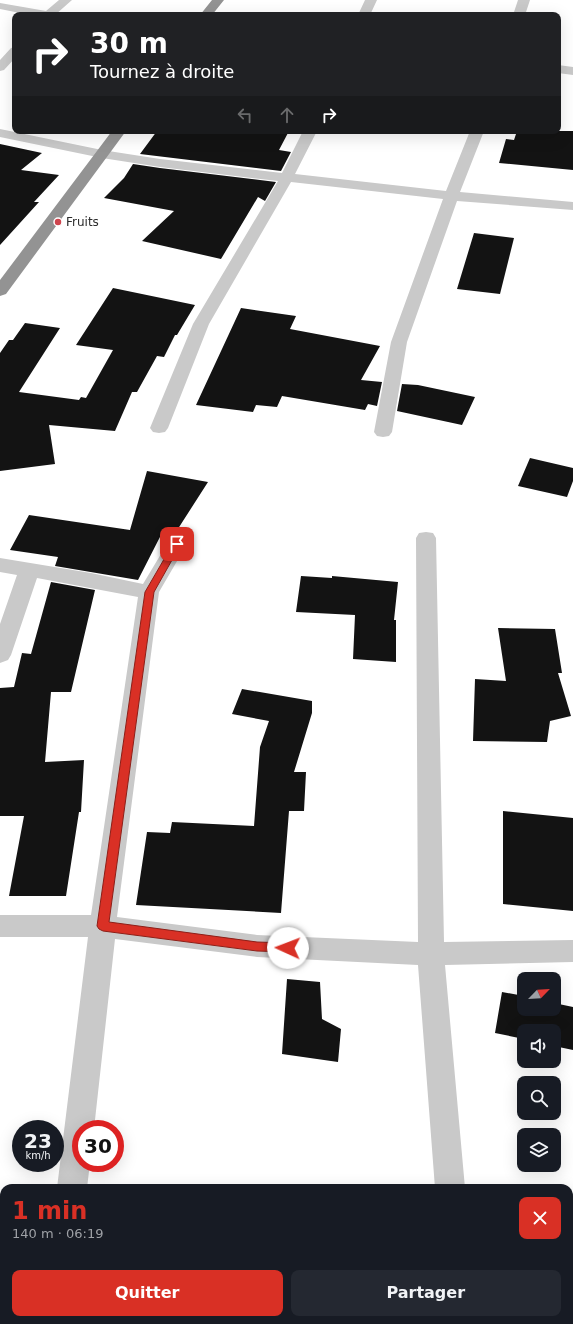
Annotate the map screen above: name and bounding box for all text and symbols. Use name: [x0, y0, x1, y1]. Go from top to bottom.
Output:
text: 30 m: [90, 27, 168, 60]
icon: right: [24, 28, 76, 80]
text: Tournez à droite: [90, 61, 234, 82]
icon: left: [234, 104, 256, 126]
icon: ahead: [276, 104, 298, 126]
icon: right: [318, 104, 340, 126]
place label: Fruits: [66, 215, 99, 229]
marker: Fruits: [53, 217, 63, 227]
pin: [160, 527, 194, 561]
icon: arrive: [166, 533, 188, 555]
position arrow: [267, 927, 309, 969]
north arrow: [517, 972, 561, 1016]
map controls: [517, 972, 561, 1172]
button: sound: [517, 1024, 561, 1068]
button: search: [517, 1076, 561, 1120]
speed limit sign: 30: [72, 1120, 124, 1172]
button: layers: [517, 1128, 561, 1172]
text: 23: [24, 1129, 52, 1153]
text: km/h: [25, 1150, 51, 1161]
text: 1 min: [12, 1197, 87, 1225]
button: close: [519, 1197, 561, 1239]
text: 140 m · 06:19: [12, 1226, 103, 1241]
button: Quitter: [12, 1270, 283, 1316]
button: Partager: [291, 1270, 561, 1316]

